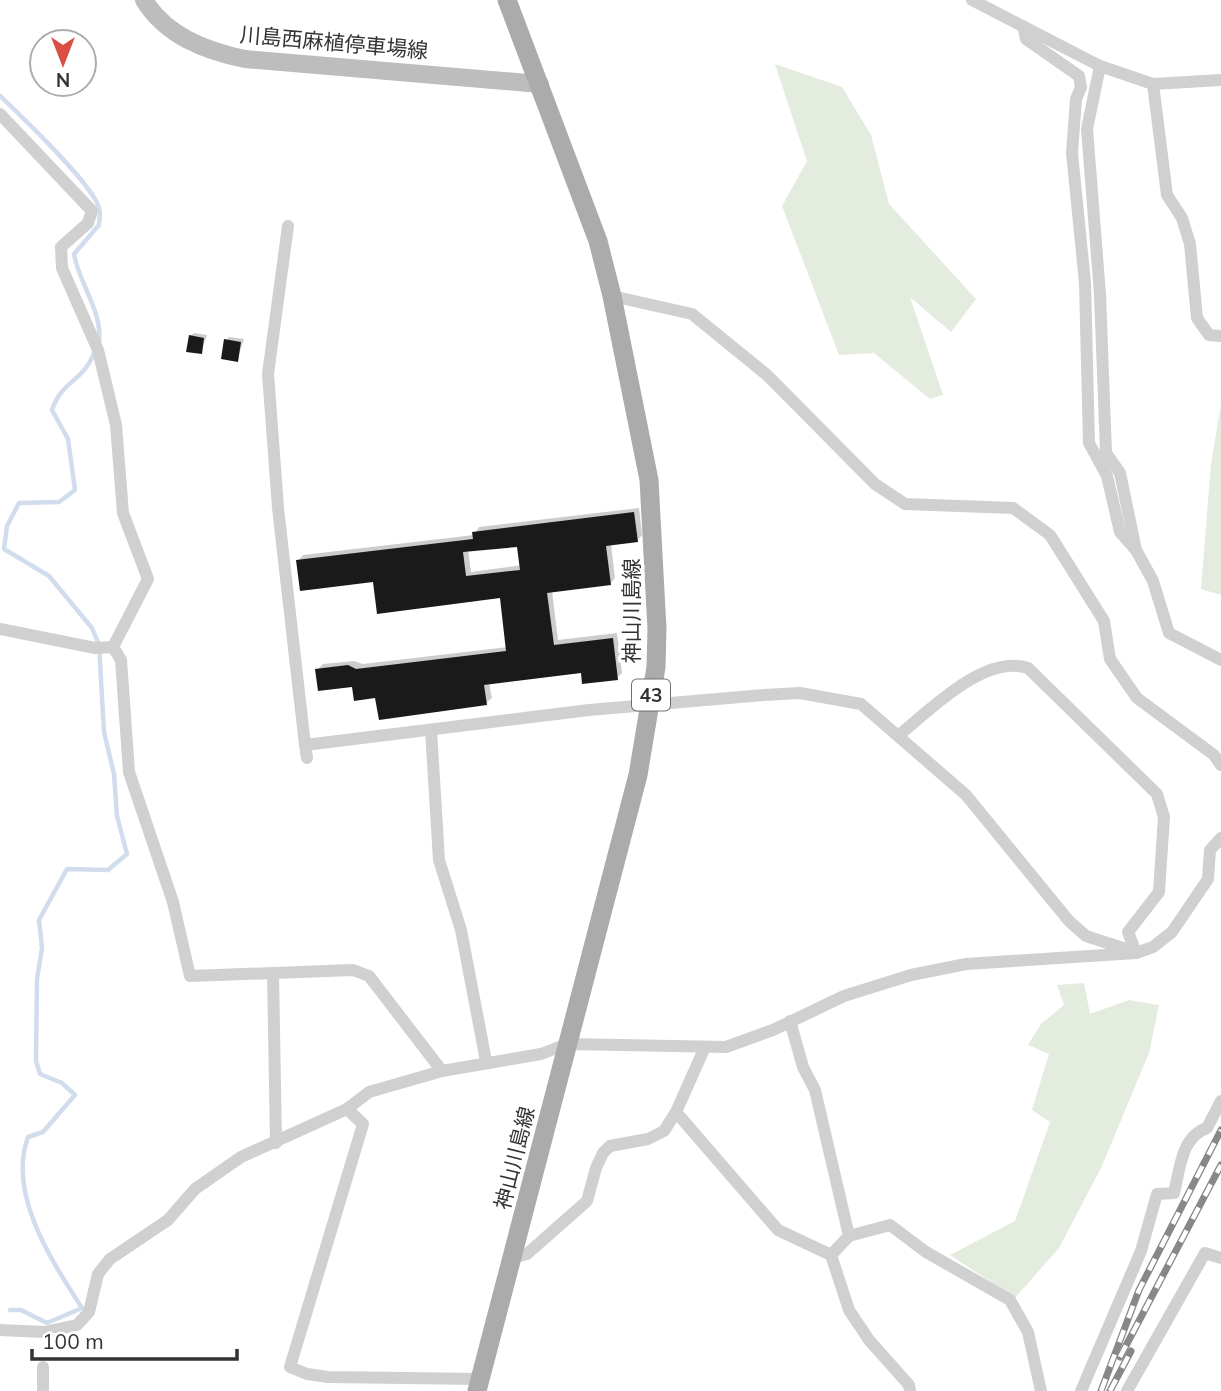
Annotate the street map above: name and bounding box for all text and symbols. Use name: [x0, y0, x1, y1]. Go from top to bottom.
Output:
street label: 川島西麻植停車場線: [239, 21, 429, 63]
north arrow: [28, 28, 98, 98]
text: N: [56, 68, 70, 92]
street label: 神山川島線: [618, 559, 644, 664]
road number: 43: [632, 680, 670, 710]
street label: 神山川島線: [489, 1104, 539, 1212]
scale bar: [32, 1318, 236, 1362]
text: 100 m: [42, 1328, 104, 1354]

